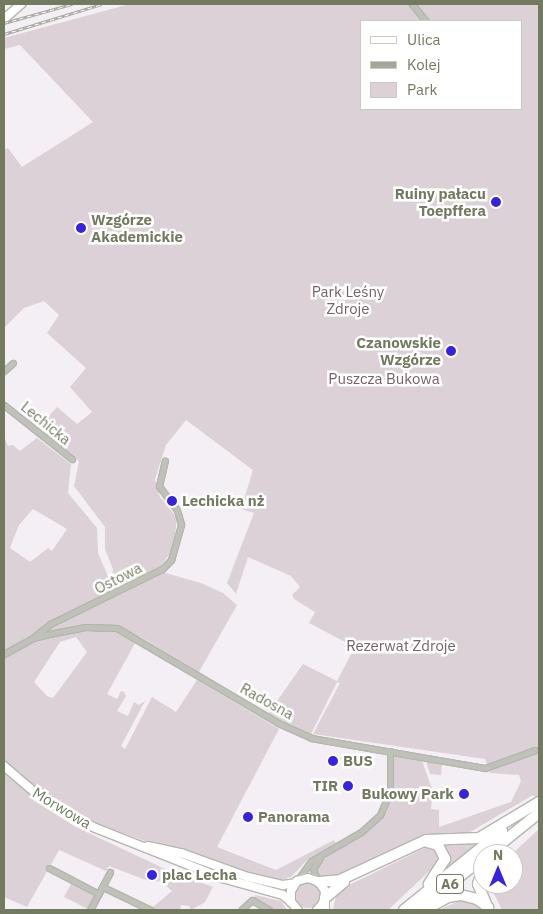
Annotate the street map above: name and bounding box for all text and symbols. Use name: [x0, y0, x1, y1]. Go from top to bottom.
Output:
legend: [360, 20, 523, 110]
text: Ulica: [407, 30, 441, 49]
text: Kolej: [407, 55, 441, 74]
text: Park: [407, 80, 437, 99]
place label: Ruiny pałacu Toepffera: [395, 184, 486, 219]
marker: Ruiny pałacu Toepffera: [490, 196, 502, 208]
place label: Wzgórze Akademickie: [91, 210, 183, 245]
marker: Wzgórze Akademickie: [75, 222, 87, 234]
park label: Park Leśny Zdroje: [312, 282, 384, 317]
place label: Czanowskie Wzgórze: [356, 333, 441, 368]
marker: Czanowskie Wzgórze: [445, 345, 457, 357]
park label: Puszcza Bukowa: [328, 370, 440, 388]
street label: Lechicka: [17, 398, 75, 448]
place label: Lechicka nż: [182, 492, 264, 510]
marker: Lechicka nż: [166, 495, 178, 507]
street label: Ostowa: [91, 558, 145, 598]
park label: Rezerwat Zdroje: [346, 637, 456, 655]
street label: Radosna: [237, 679, 297, 723]
place label: BUS: [343, 752, 373, 770]
marker: BUS: [327, 755, 339, 767]
place label: TIR: [313, 777, 338, 795]
marker: TIR: [342, 780, 354, 792]
street label: Morwowa: [29, 783, 95, 833]
place label: Bukowy Park: [361, 785, 454, 803]
marker: Bukowy Park: [458, 788, 470, 800]
place label: Panorama: [258, 808, 330, 826]
marker: Panorama: [242, 811, 254, 823]
north arrow: [473, 844, 523, 894]
text: N: [493, 846, 503, 864]
place label: plac Lecha: [162, 866, 237, 884]
marker: plac Lecha: [146, 869, 158, 881]
road number: A6: [435, 872, 465, 896]

